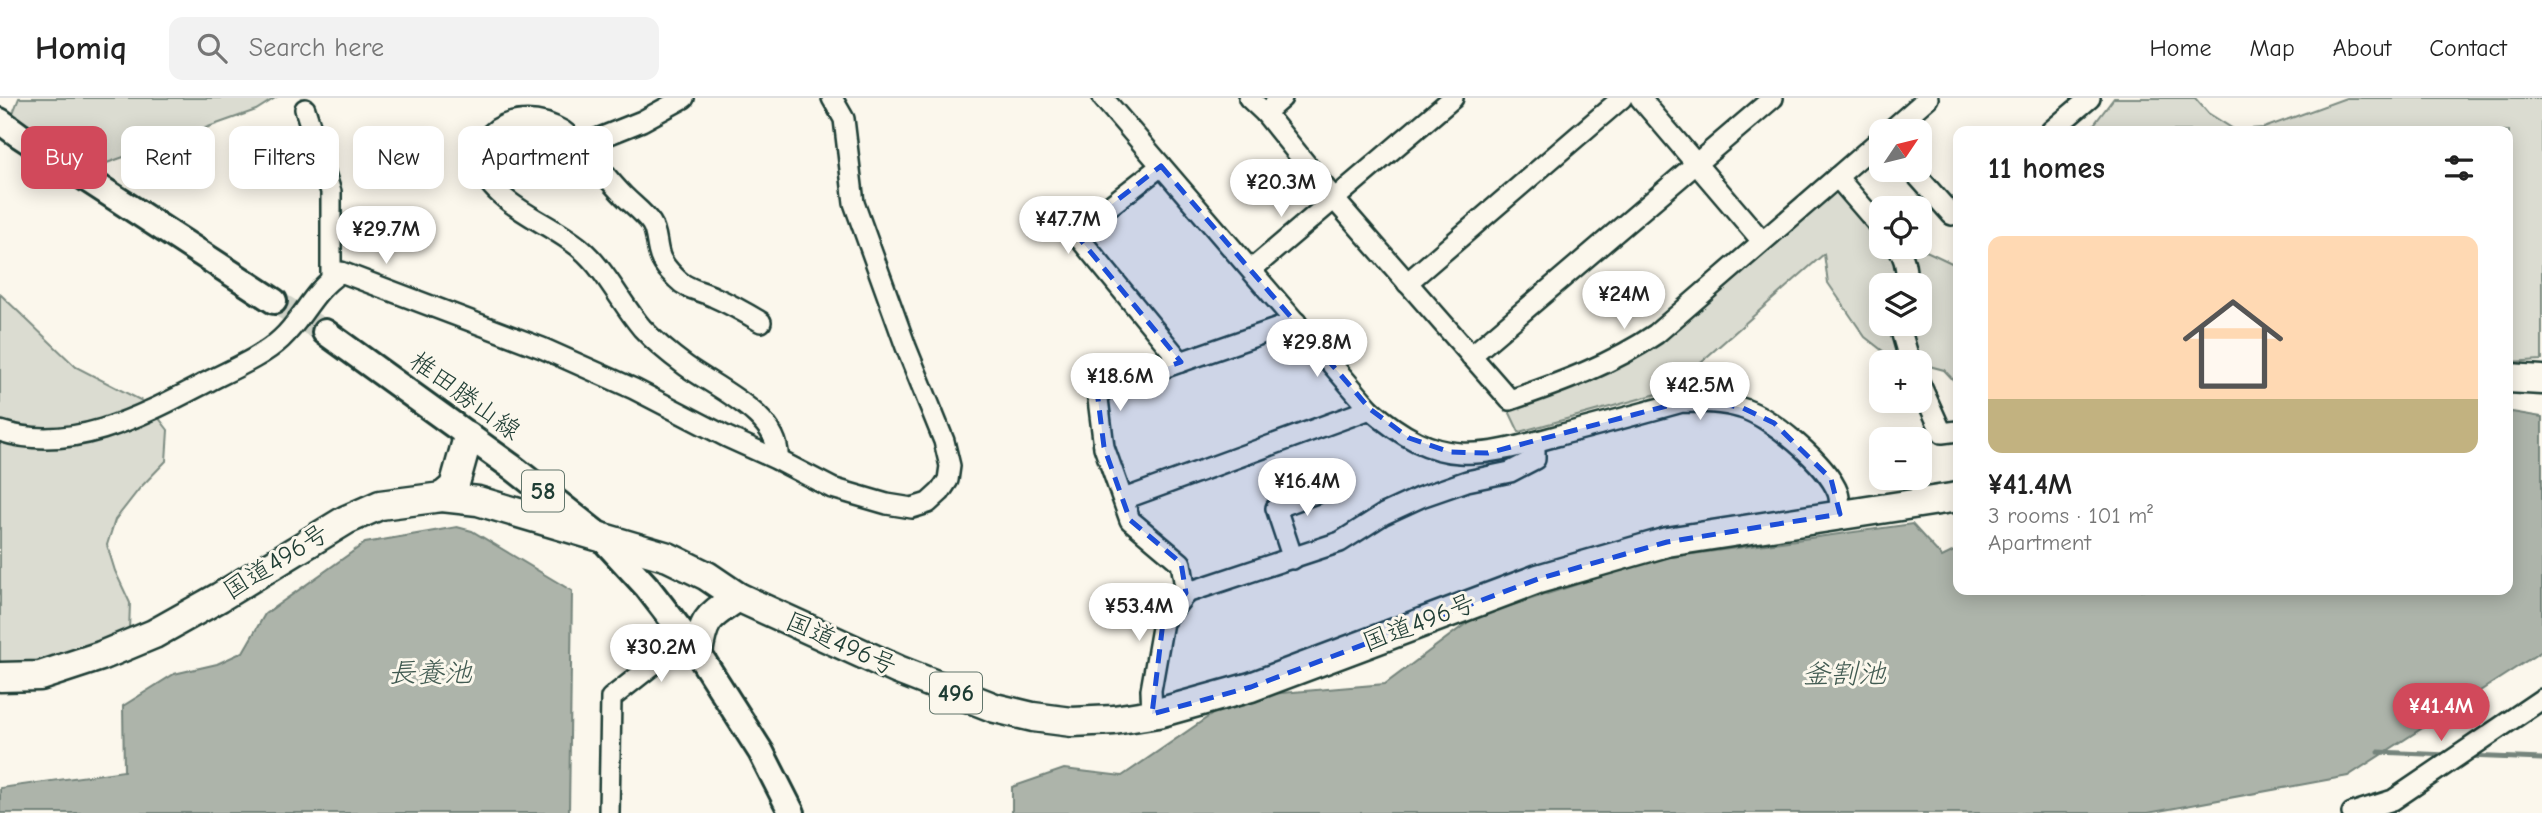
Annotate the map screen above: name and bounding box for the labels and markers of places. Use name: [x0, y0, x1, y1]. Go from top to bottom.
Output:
pin: ¥20.3M: [1224, 159, 1338, 219]
pin: ¥47.7M: [1011, 197, 1125, 256]
pin: ¥29.7M: [329, 206, 443, 266]
pin: ¥24M: [1583, 272, 1665, 331]
pin: ¥29.8M: [1260, 320, 1374, 379]
pin: ¥18.6M: [1063, 354, 1177, 413]
pin: ¥42.5M: [1643, 362, 1757, 422]
pin: ¥16.4M: [1250, 458, 1364, 518]
pin: ¥53.4M: [1082, 584, 1196, 643]
pin: ¥30.2M: [604, 624, 718, 684]
pin: ¥41.4M: [2384, 684, 2498, 743]

